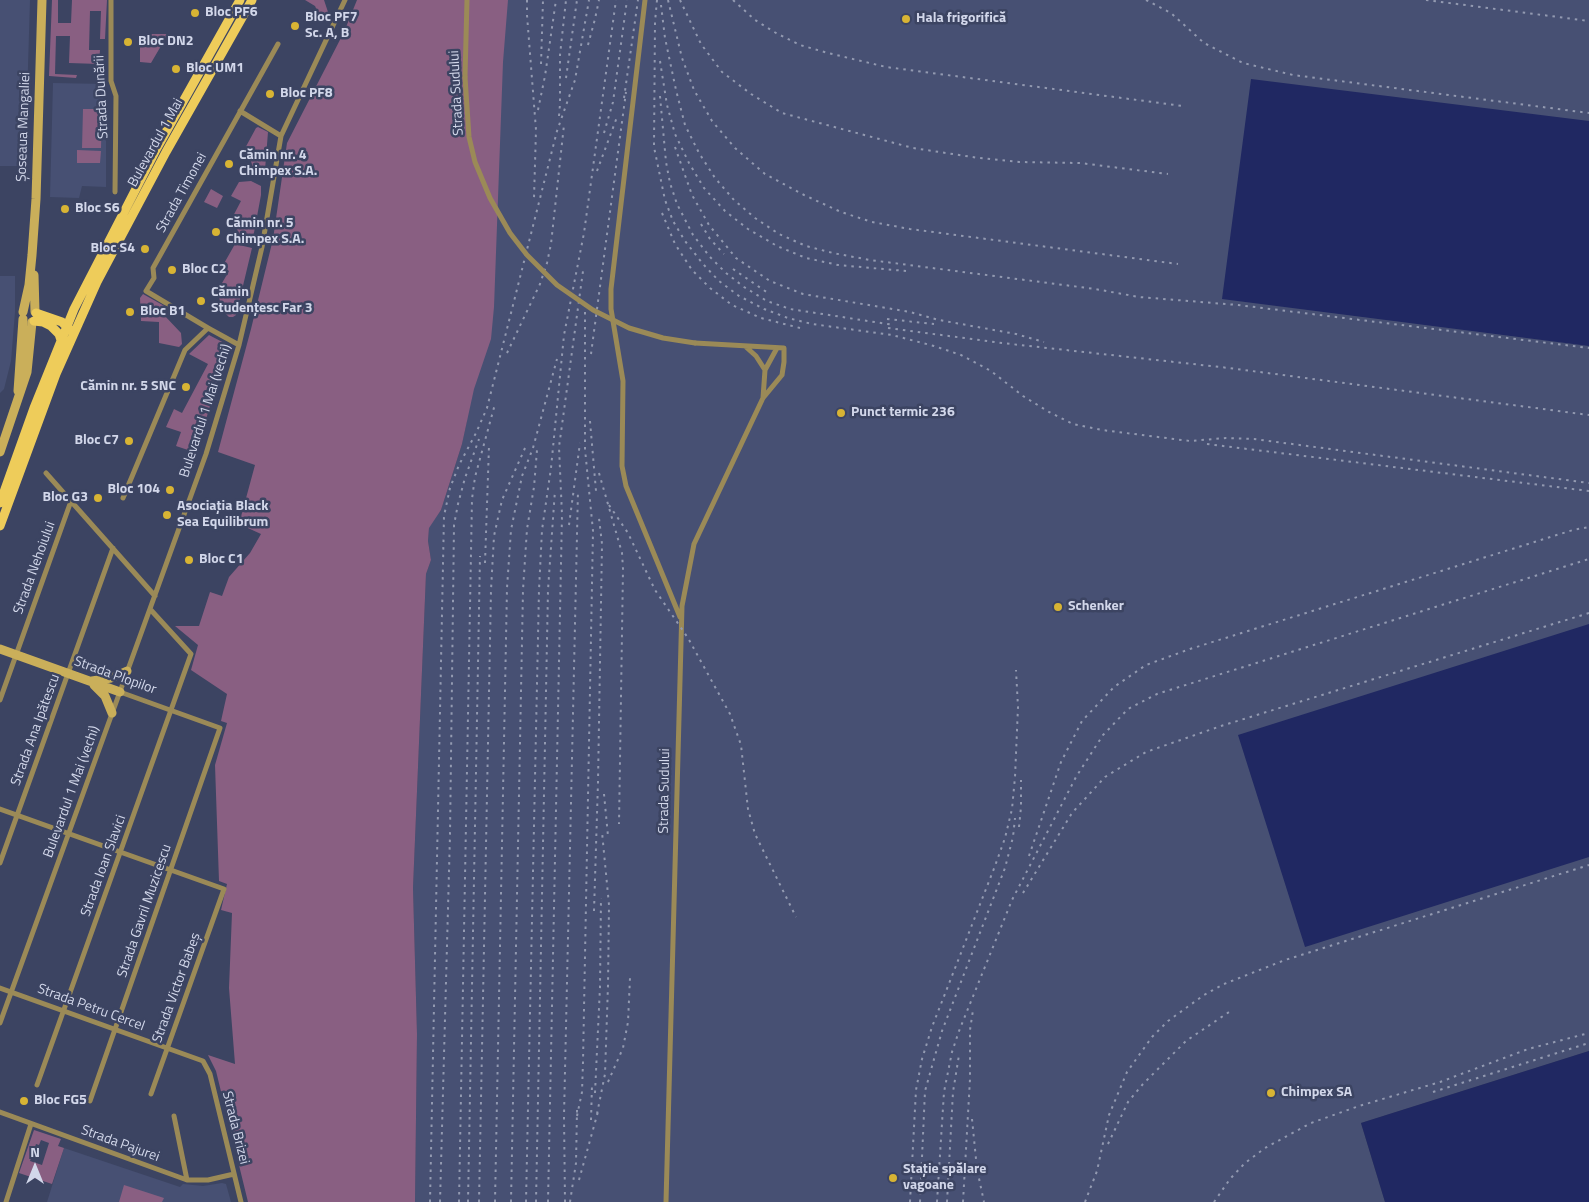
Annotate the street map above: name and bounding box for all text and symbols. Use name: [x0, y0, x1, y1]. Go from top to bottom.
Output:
place label: Bloc PF6: [205, 5, 258, 21]
marker: Bloc PF6: [189, 7, 201, 19]
place label: Bloc PF7 Sc. A, B: [305, 10, 358, 42]
place label: Hala frigorifică: [916, 11, 1006, 27]
marker: Hala frigorifică: [900, 13, 912, 25]
marker: Bloc PF7 Sc. A, B: [289, 20, 301, 32]
place label: Bloc DN2: [138, 34, 194, 50]
marker: Bloc DN2: [122, 36, 134, 48]
street label: Strada Sudului: [446, 50, 468, 136]
street label: Strada Dunării: [91, 55, 113, 139]
place label: Bloc UM1: [186, 61, 244, 77]
marker: Bloc UM1: [170, 63, 182, 75]
street label: Șoseaua Mangaliei: [14, 72, 34, 182]
place label: Bloc PF8: [280, 86, 333, 102]
marker: Bloc PF8: [264, 88, 276, 100]
street label: Bulevardul 1 Mai: [125, 96, 187, 190]
place label: Cămin nr. 4 Chimpex S.A.: [239, 148, 317, 180]
street label: Strada Timonei: [153, 150, 211, 236]
marker: Cămin nr. 4 Chimpex S.A.: [223, 158, 235, 170]
place label: Bloc S6: [75, 201, 120, 217]
marker: Bloc S6: [59, 203, 71, 215]
place label: Cămin nr. 5 Chimpex S.A.: [226, 216, 304, 248]
marker: Cămin nr. 5 Chimpex S.A.: [210, 226, 222, 238]
place label: Bloc S4: [90, 241, 135, 257]
marker: Bloc S4: [139, 243, 151, 255]
place label: Bloc C2: [182, 262, 227, 278]
marker: Bloc C2: [166, 264, 178, 276]
place label: Cămin Studențesc Far 3: [211, 285, 313, 318]
marker: Cămin Studențesc Far 3: [195, 295, 207, 307]
place label: Bloc B1: [140, 304, 185, 320]
marker: Bloc B1: [124, 306, 136, 318]
street label: Bulevardul 1 Mai (vechi): [176, 342, 236, 480]
place label: Cămin nr. 5 SNC: [80, 379, 176, 395]
marker: Cămin nr. 5 SNC: [180, 381, 192, 393]
place label: Punct termic 236: [851, 405, 955, 421]
marker: Punct termic 236: [835, 407, 847, 419]
place label: Bloc C7: [74, 433, 119, 449]
marker: Bloc C7: [123, 435, 135, 447]
place label: Bloc 104: [107, 482, 160, 498]
marker: Bloc 104: [164, 484, 176, 496]
place label: Bloc G3: [43, 490, 88, 506]
marker: Bloc G3: [92, 492, 104, 504]
place label: Asociația Black Sea Equilibrum: [177, 499, 268, 532]
marker: Asociația Black Sea Equilibrum: [161, 509, 173, 521]
street label: Strada Nehoiului: [10, 519, 60, 617]
place label: Bloc C1: [199, 552, 244, 568]
marker: Bloc C1: [183, 554, 195, 566]
place label: Schenker: [1068, 599, 1124, 615]
marker: Schenker: [1052, 601, 1064, 613]
street label: Strada Plopilor: [71, 653, 159, 699]
street label: Strada Ana Ipătescu: [8, 672, 64, 788]
street label: Bulevardul 1 Mai (vechi): [40, 724, 104, 860]
street label: Strada Sudului: [656, 748, 674, 834]
street label: Strada Ioan Slavici: [78, 813, 130, 919]
street label: Strada Gavril Muzicescu: [114, 842, 176, 980]
street label: Strada Victor Babeș: [149, 931, 205, 1045]
street label: Strada Petru Cercel: [35, 981, 147, 1035]
place label: Chimpex SA: [1281, 1085, 1352, 1101]
marker: Chimpex SA: [1265, 1087, 1277, 1099]
street label: Strada Brizei: [218, 1090, 252, 1166]
place label: Bloc FG5: [34, 1093, 87, 1109]
marker: Bloc FG5: [18, 1095, 30, 1107]
street label: Strada Pajurei: [78, 1122, 162, 1166]
text: N: [30, 1141, 40, 1162]
north arrow: [10, 1142, 60, 1192]
place label: Stație spălare vagoane: [903, 1162, 986, 1194]
marker: Stație spălare vagoane: [887, 1172, 899, 1184]

